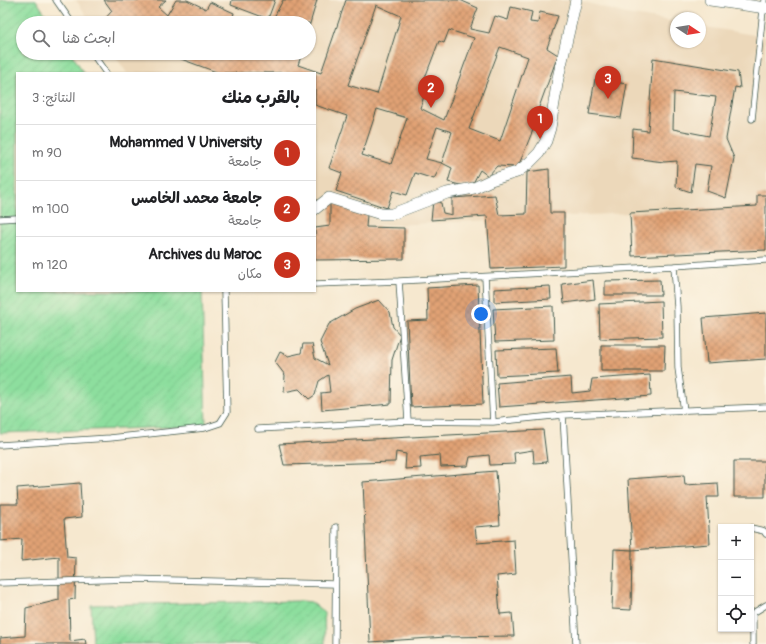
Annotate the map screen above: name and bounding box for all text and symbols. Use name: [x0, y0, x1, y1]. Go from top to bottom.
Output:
north arrow: [670, 12, 706, 48]
search box: [16, 16, 316, 60]
icon: search: [30, 27, 52, 49]
text: ابحث هنا: [62, 29, 115, 48]
pin: 3: [595, 66, 621, 99]
pin: 2: [418, 75, 444, 108]
text: بالقرب منك: [222, 87, 300, 108]
text: النتائج: 3: [32, 90, 76, 106]
pin: 1: [527, 106, 553, 139]
text: Mohammed V University: [109, 133, 262, 152]
text: 90 m: [32, 145, 62, 161]
text: 1: [284, 145, 290, 161]
text: جامعة: [228, 154, 262, 170]
text: جامعة محمد الخامس: [131, 189, 262, 208]
text: 100 m: [32, 201, 69, 217]
text: 2: [283, 201, 291, 217]
text: جامعة: [228, 213, 262, 229]
text: Archives du Maroc: [148, 245, 262, 264]
text: 120 m: [32, 257, 68, 273]
text: 3: [283, 257, 291, 273]
text: مكان: [238, 266, 262, 282]
your location: [471, 304, 491, 324]
map controls: [718, 524, 754, 632]
button: +: [718, 524, 754, 560]
button: −: [718, 560, 754, 596]
button: locate: [718, 596, 754, 632]

